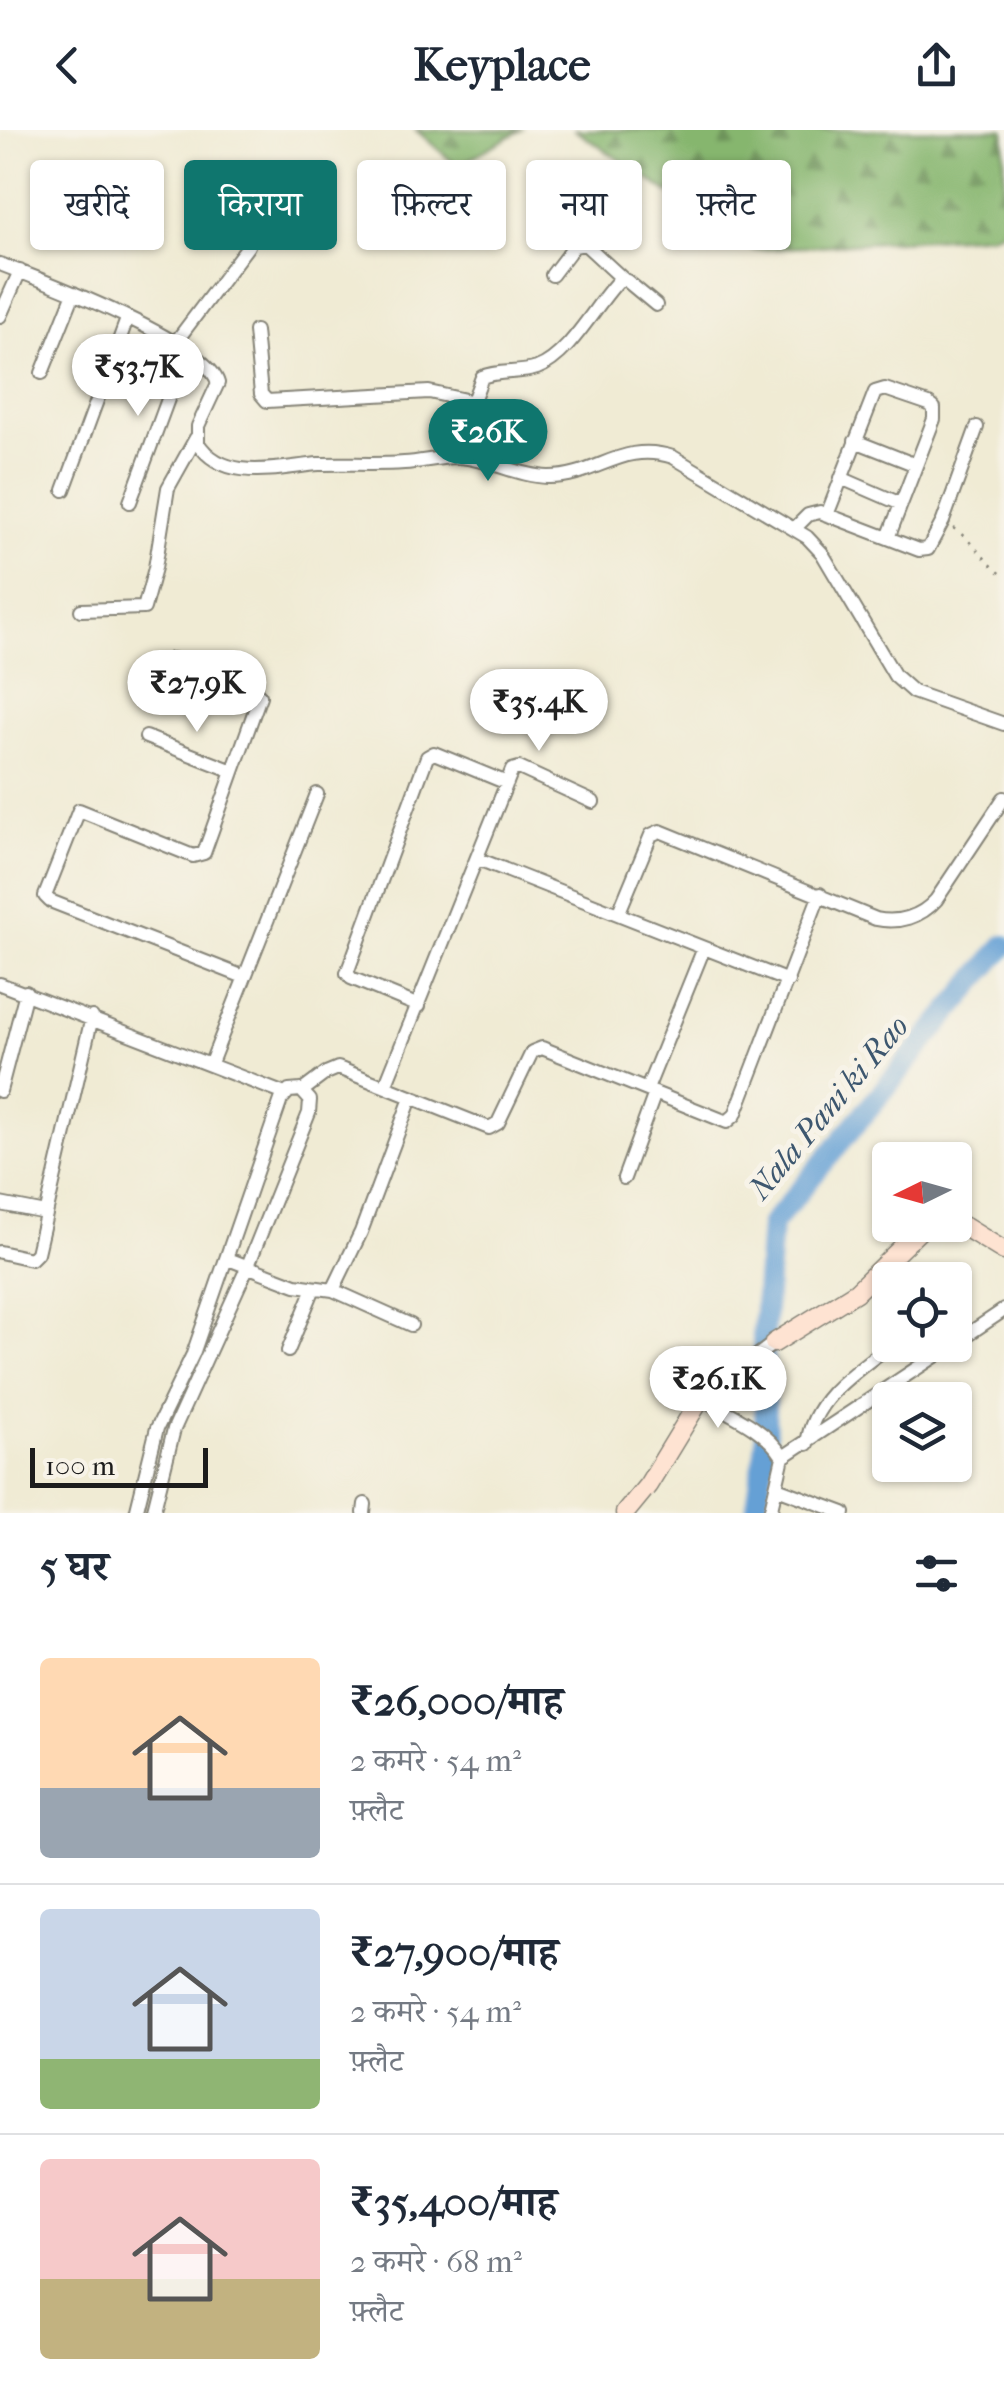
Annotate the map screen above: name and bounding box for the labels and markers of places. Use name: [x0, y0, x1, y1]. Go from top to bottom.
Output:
pin: ₹53.7K: [57, 334, 219, 419]
pin: ₹26K: [429, 399, 547, 484]
pin: ₹27.9K: [116, 650, 278, 735]
pin: ₹35.4K: [458, 669, 620, 754]
pin: ₹26.1K: [637, 1346, 799, 1431]

